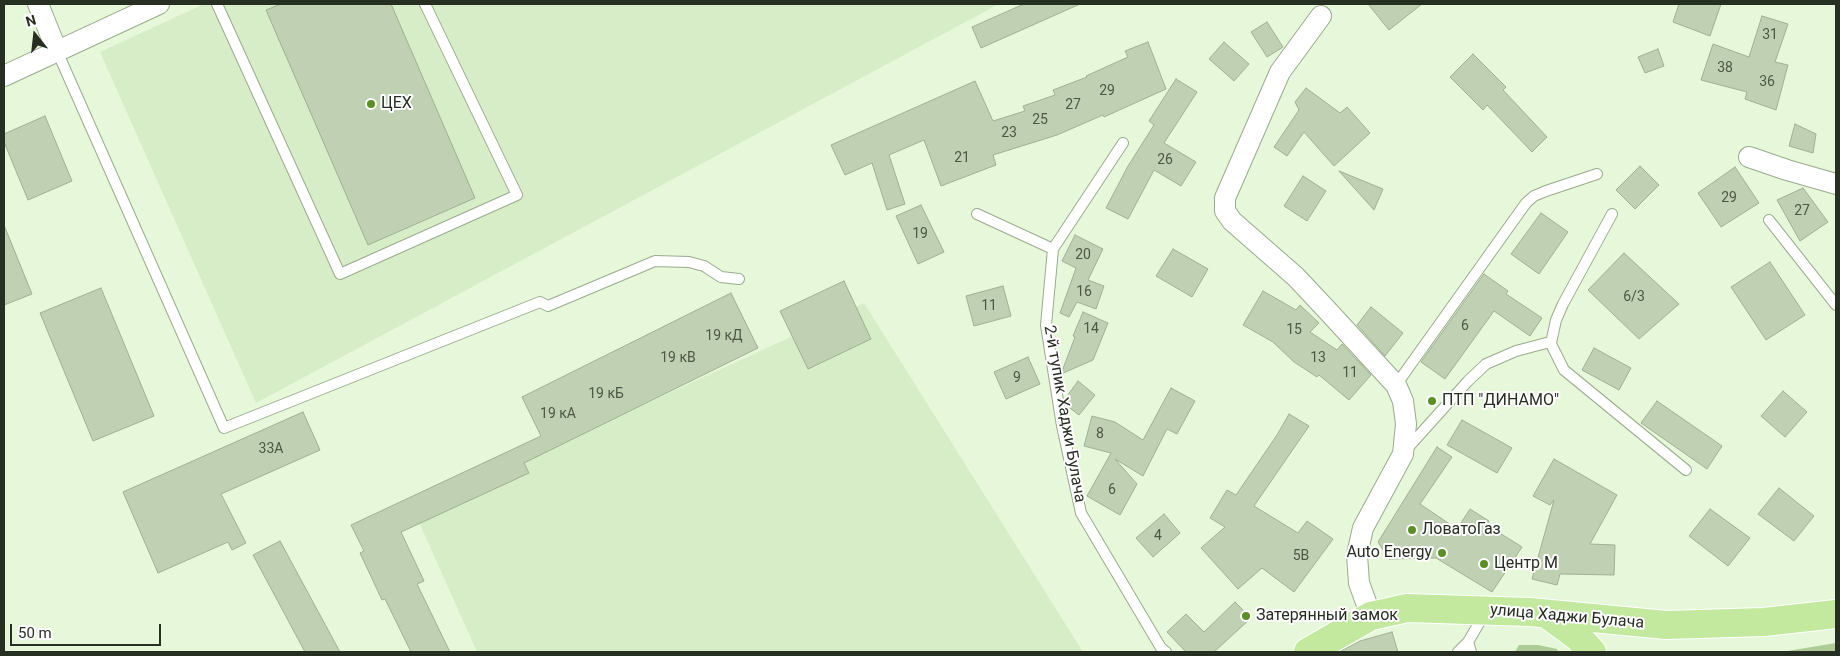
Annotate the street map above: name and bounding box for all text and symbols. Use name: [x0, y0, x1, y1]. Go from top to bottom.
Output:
north arrow: [10, 10, 60, 60]
text: N: [24, 12, 38, 30]
house number: 31: [1762, 27, 1778, 43]
house number: 38: [1717, 60, 1733, 76]
house number: 36: [1759, 74, 1775, 90]
house number: 29: [1099, 83, 1115, 99]
place label: ЦЕХ: [381, 94, 412, 114]
house number: 27: [1065, 97, 1081, 113]
marker: ЦЕХ: [365, 98, 377, 110]
house number: 25: [1032, 112, 1048, 128]
house number: 23: [1001, 125, 1017, 141]
house number: 21: [954, 150, 970, 166]
house number: 26: [1157, 152, 1173, 168]
house number: 29: [1721, 190, 1737, 206]
house number: 27: [1794, 203, 1810, 219]
house number: 19: [912, 226, 928, 242]
house number: 20: [1075, 247, 1091, 263]
house number: 16: [1076, 284, 1092, 300]
house number: 6/3: [1623, 289, 1645, 305]
house number: 11: [981, 298, 997, 314]
house number: 6: [1461, 318, 1469, 334]
house number: 14: [1083, 321, 1099, 337]
house number: 15: [1286, 322, 1302, 338]
street label: 2-й тупик Хаджи Булача: [1039, 324, 1089, 504]
house number: 19 кД: [705, 328, 743, 344]
house number: 19 кВ: [660, 350, 696, 366]
house number: 13: [1310, 350, 1326, 366]
house number: 11: [1342, 365, 1358, 381]
house number: 9: [1013, 370, 1021, 386]
house number: 19 кБ: [588, 386, 624, 402]
place label: ПТП "ДИНАМО": [1442, 391, 1559, 411]
marker: ПТП "ДИНАМО": [1426, 395, 1438, 407]
house number: 19 кА: [540, 406, 576, 422]
house number: 8: [1096, 426, 1104, 442]
house number: 33А: [259, 441, 283, 457]
house number: 6: [1108, 482, 1116, 498]
place label: ЛоватоГаз: [1422, 520, 1501, 540]
marker: ЛоватоГаз: [1406, 524, 1418, 536]
house number: 4: [1154, 528, 1162, 544]
place label: Auto Energy: [1346, 543, 1432, 563]
marker: Auto Energy: [1436, 547, 1448, 559]
house number: 5В: [1293, 548, 1309, 564]
place label: Центр М: [1494, 554, 1558, 574]
marker: Центр М: [1478, 558, 1490, 570]
street label: улица Хаджи Булача: [1489, 601, 1645, 633]
place label: Затерянный замок: [1256, 606, 1398, 626]
marker: Затерянный замок: [1240, 610, 1252, 622]
scale bar: [12, 614, 164, 646]
text: 50 m: [18, 624, 52, 642]

